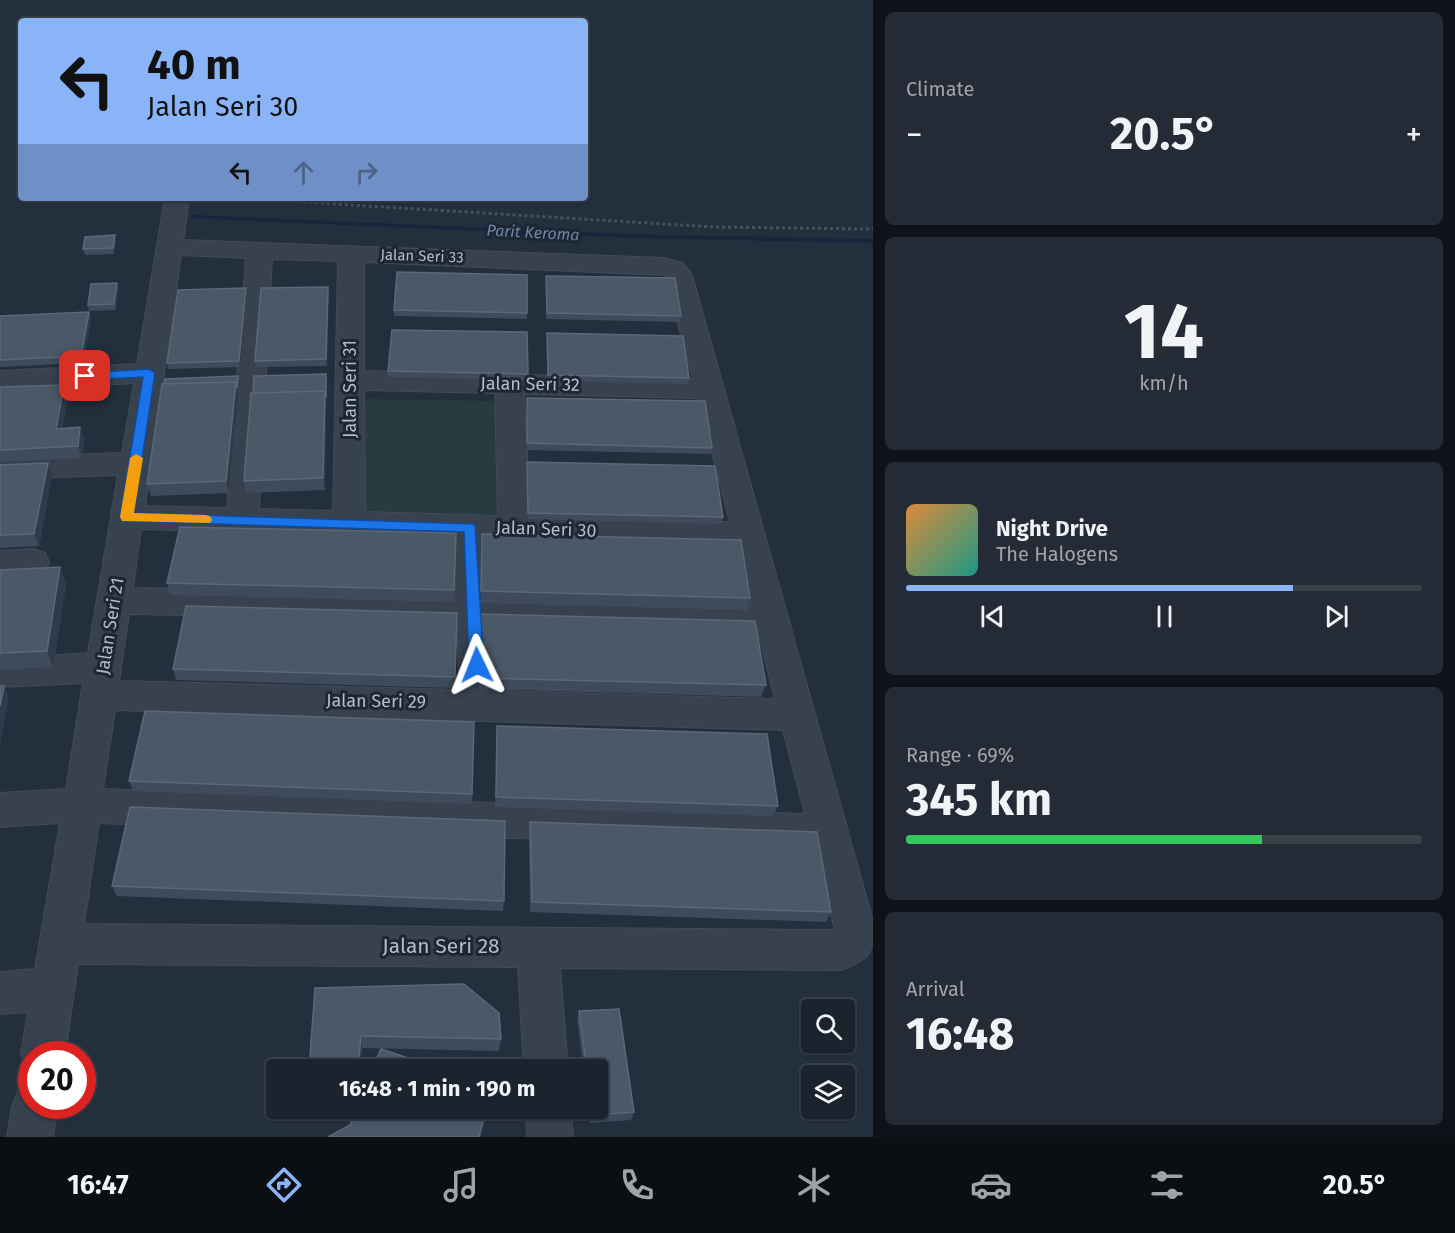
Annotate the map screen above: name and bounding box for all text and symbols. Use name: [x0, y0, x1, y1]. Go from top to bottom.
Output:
text: 40 m: [147, 40, 241, 90]
icon: left: [48, 42, 126, 120]
text: Climate: [906, 77, 974, 101]
text: Jalan Seri 30: [147, 91, 298, 123]
text: 20.5°: [1110, 107, 1218, 161]
text: −: [906, 115, 923, 155]
text: +: [1406, 115, 1422, 155]
icon: left: [224, 156, 257, 189]
icon: ahead: [287, 156, 320, 189]
icon: right: [350, 156, 383, 189]
water label: Parit Keroma: [486, 221, 580, 244]
street label: Jalan Seri 33: [380, 246, 464, 266]
text: 14: [1124, 285, 1204, 379]
street label: Jalan Seri 31: [339, 340, 361, 438]
pin: [59, 350, 110, 401]
icon: arrive: [68, 359, 101, 392]
text: km/h: [1139, 371, 1189, 395]
street label: Jalan Seri 32: [480, 372, 580, 396]
text: Night Drive: [996, 515, 1108, 542]
street label: Jalan Seri 30: [495, 516, 597, 542]
text: The Halogens: [996, 542, 1118, 566]
street label: Jalan Seri 21: [91, 576, 129, 676]
icon: previous: [976, 600, 1009, 633]
icon: pause: [1148, 600, 1181, 633]
icon: next: [1320, 600, 1353, 633]
position arrow: [445, 633, 509, 697]
street label: Jalan Seri 29: [326, 689, 426, 713]
text: Range · 69%: [906, 743, 1014, 767]
text: 345 km: [906, 773, 1052, 827]
street label: Jalan Seri 28: [382, 933, 500, 959]
text: Arrival: [906, 977, 965, 1001]
map controls: [801, 999, 855, 1119]
button: search: [801, 999, 855, 1053]
text: 16:48: [906, 1007, 1014, 1061]
speed limit sign: 20: [18, 1041, 96, 1119]
button: layers: [801, 1065, 855, 1119]
text: 16:48 · 1 min · 190 m: [339, 1075, 535, 1102]
icon: directions: [263, 1164, 305, 1206]
icon: music: [440, 1164, 482, 1206]
icon: phone: [616, 1164, 658, 1206]
icon: climate: [793, 1164, 835, 1206]
icon: car: [970, 1164, 1012, 1206]
icon: filters: [1146, 1164, 1188, 1206]
text: 16:47: [67, 1169, 129, 1201]
text: 20.5°: [1323, 1169, 1388, 1201]

